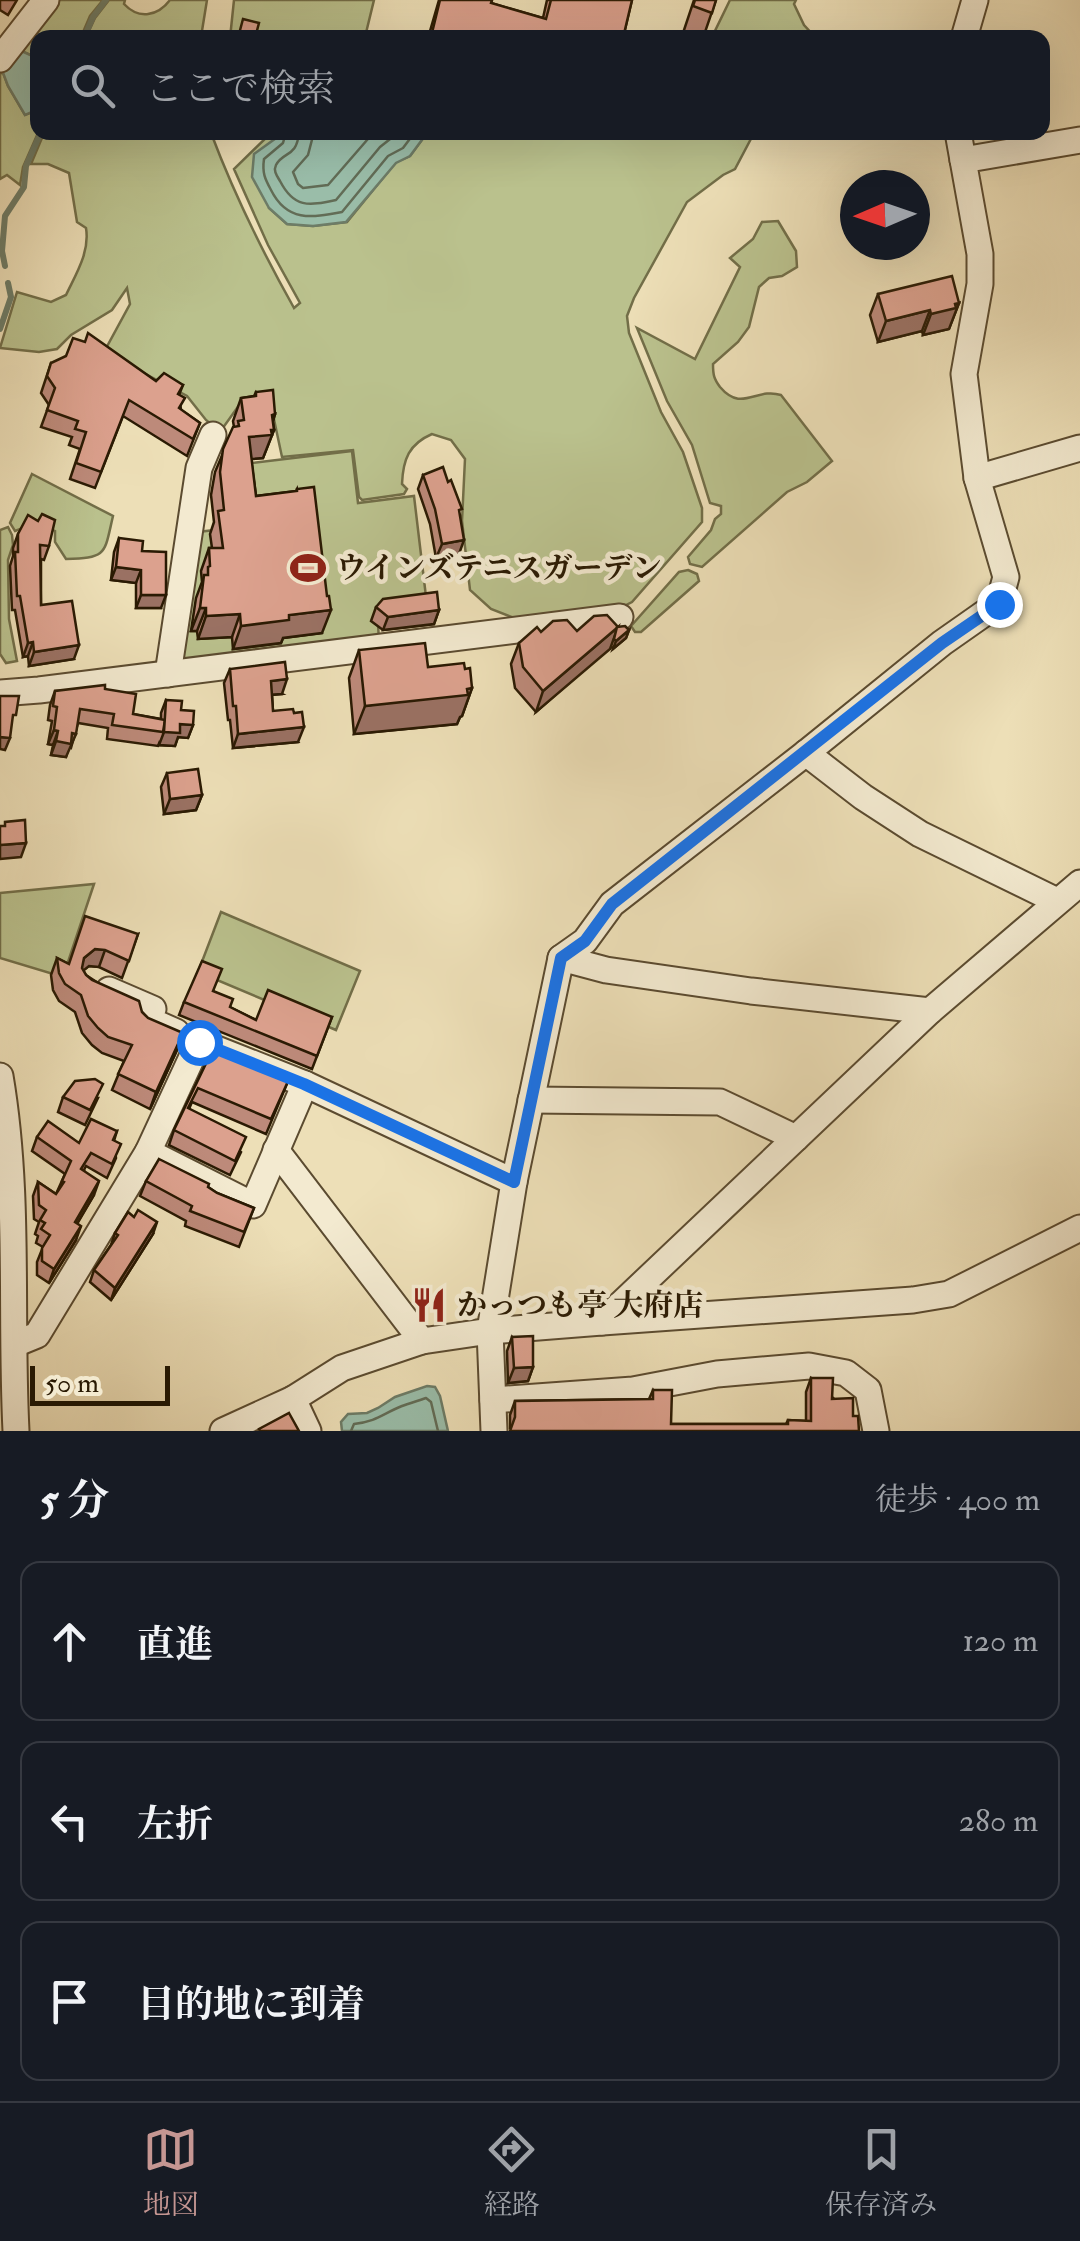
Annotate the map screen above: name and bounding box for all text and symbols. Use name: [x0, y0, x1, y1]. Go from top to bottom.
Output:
search box: [30, 30, 1050, 140]
icon: search: [65, 58, 120, 113]
text: ここで検索: [145, 65, 335, 113]
north arrow: [840, 170, 930, 260]
sports icon: ウインズテニスガーデン: [289, 549, 327, 587]
place label: ウインズテニスガーデン: [336, 550, 662, 587]
route end: [977, 582, 1023, 628]
route start: [177, 1020, 223, 1066]
restaurant icon: かっつも亭 大府店: [410, 1286, 448, 1324]
place label: かっつも亭 大府店: [457, 1287, 703, 1324]
scale bar: [30, 1361, 170, 1406]
text: 50 m: [45, 1366, 99, 1401]
text: 5 分: [40, 1475, 109, 1527]
text: 徒歩 · 400 m: [875, 1480, 1040, 1520]
icon: ahead: [42, 1614, 97, 1669]
text: 直進: [137, 1621, 213, 1669]
text: 120 m: [962, 1621, 1038, 1661]
icon: left: [42, 1794, 97, 1849]
text: 左折: [137, 1801, 213, 1849]
text: 280 m: [959, 1801, 1038, 1841]
icon: arrive: [42, 1974, 97, 2029]
text: 目的地に到着: [137, 1981, 365, 2029]
tab: 地図: [143, 2122, 199, 2223]
tab: 経路: [484, 2122, 540, 2223]
tab: 保存済み: [825, 2122, 937, 2223]

